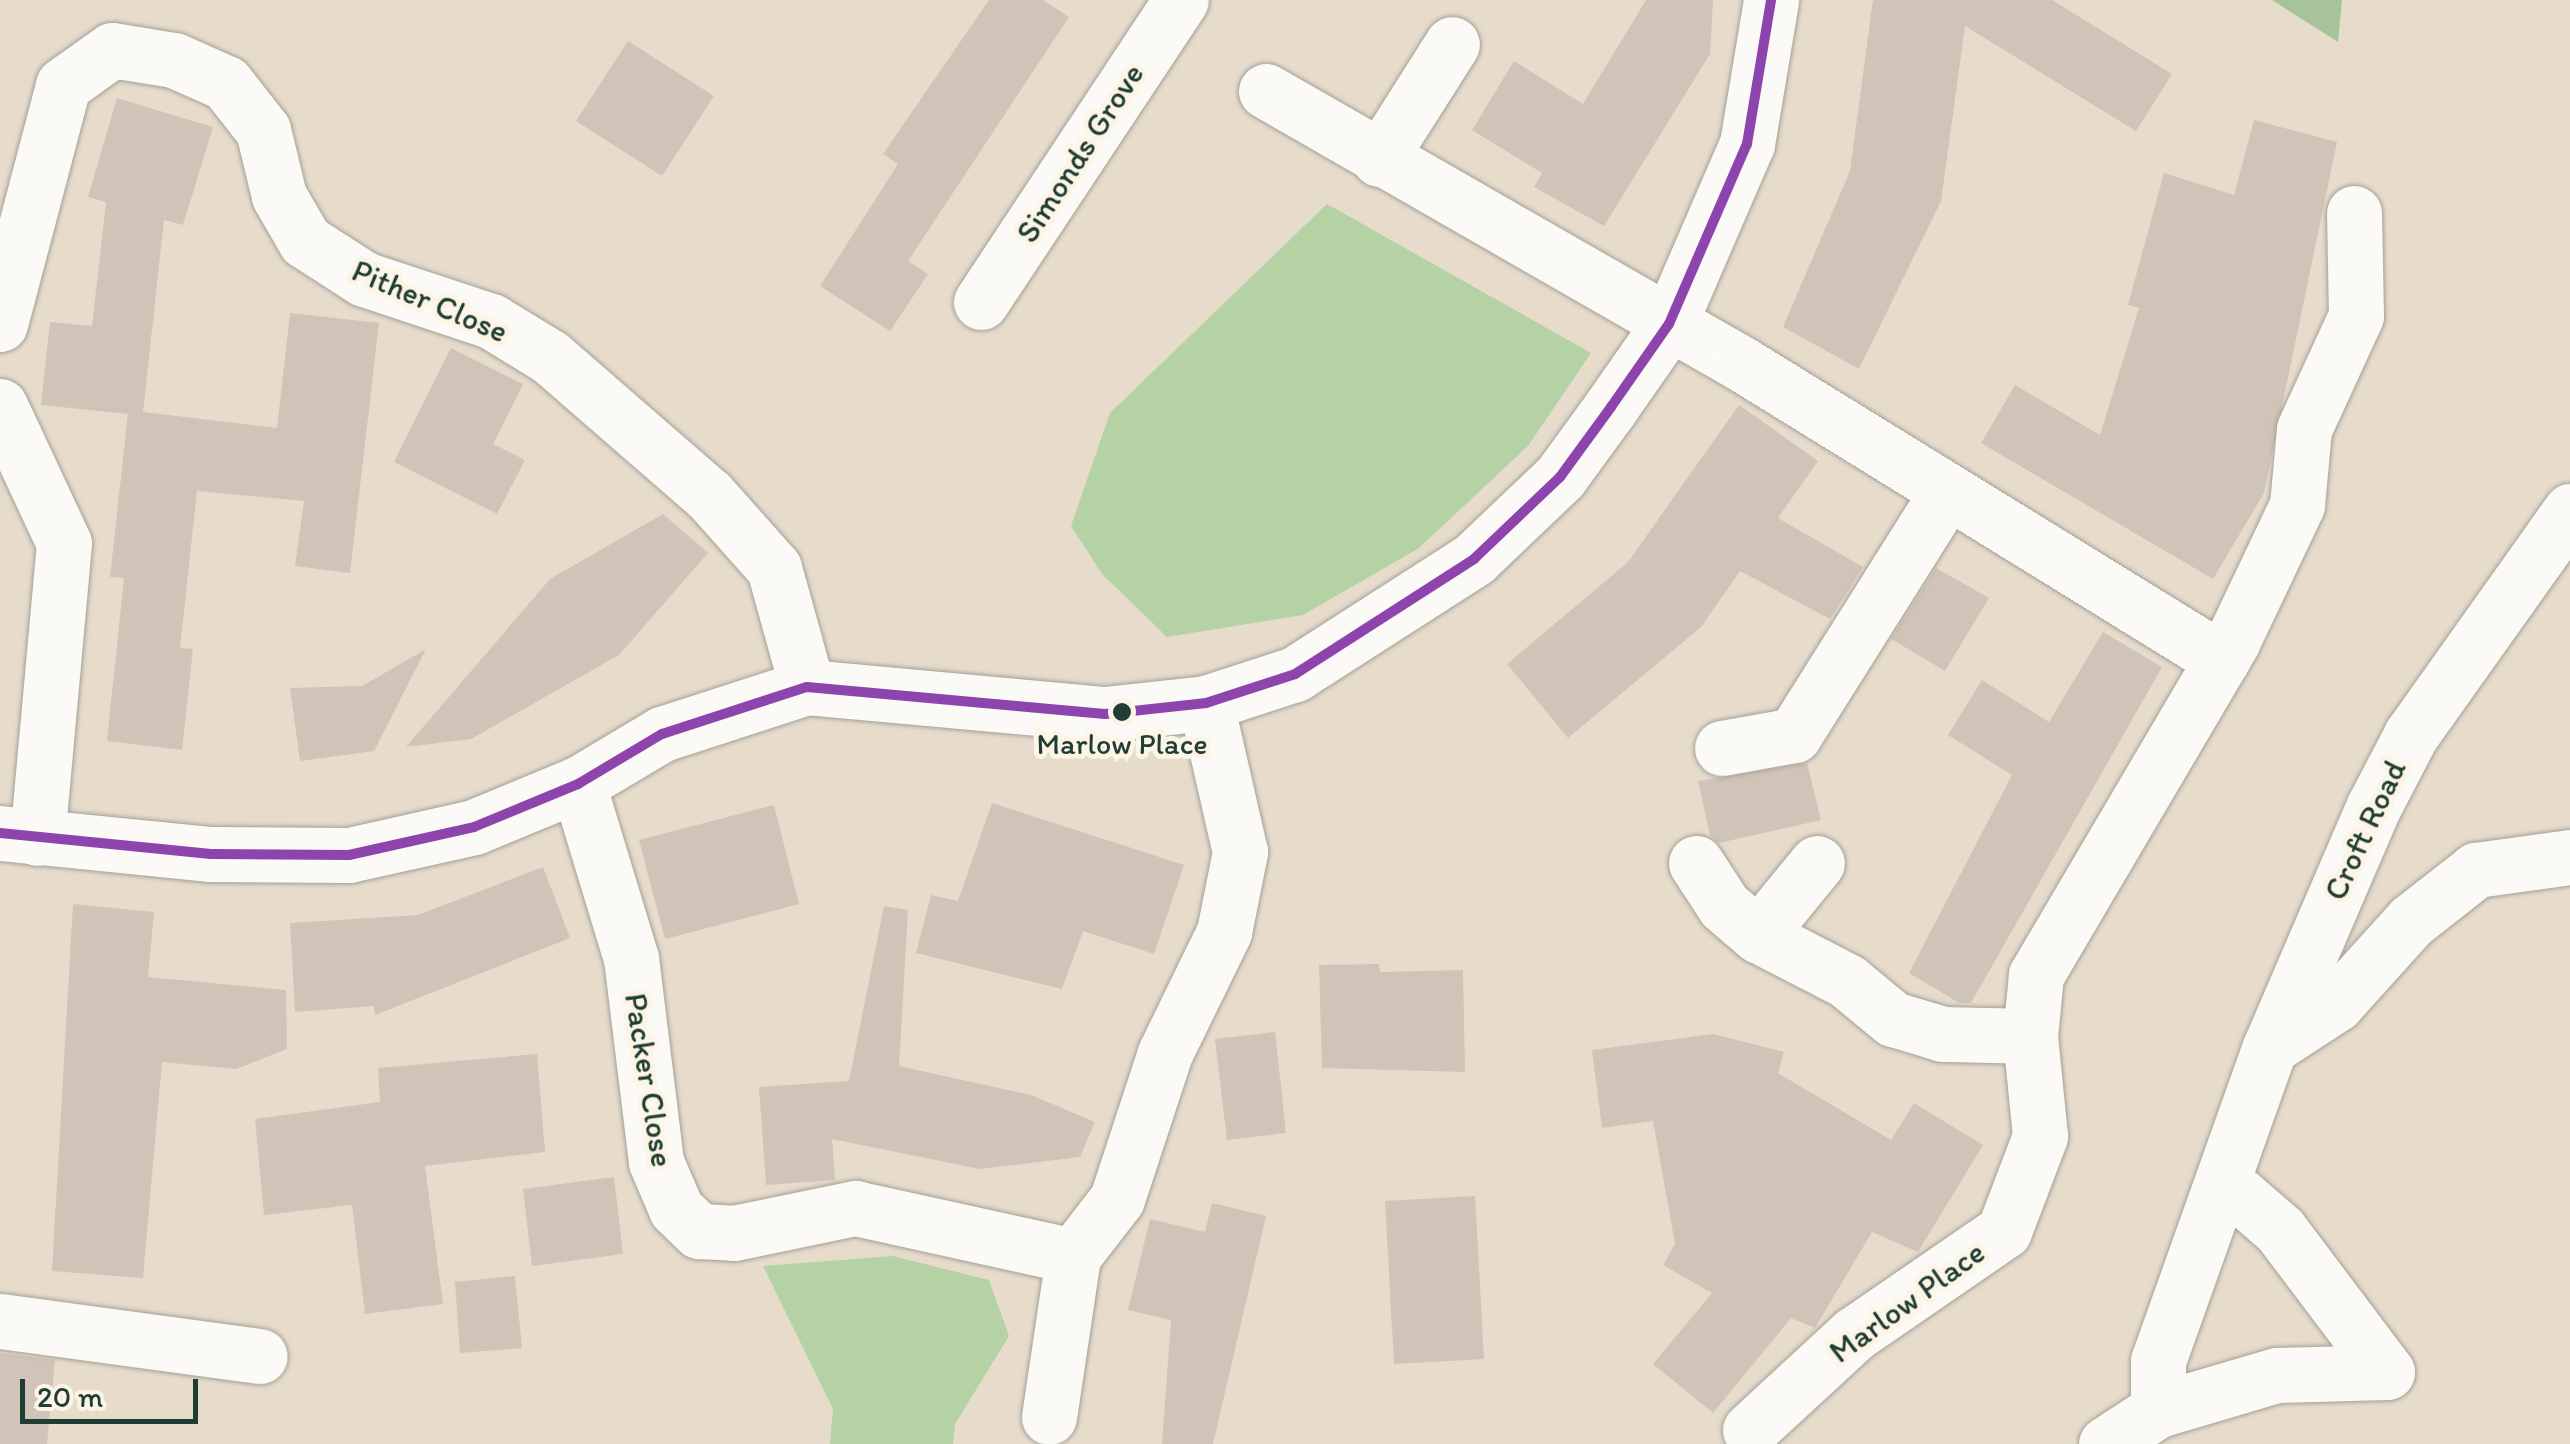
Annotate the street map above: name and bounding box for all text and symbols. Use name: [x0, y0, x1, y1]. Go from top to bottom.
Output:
street label: Simonds Grove: [1008, 56, 1152, 250]
street label: Pither Close: [346, 251, 514, 351]
marker: Marlow Place: [1112, 702, 1132, 722]
place label: Marlow Place: [1036, 726, 1208, 762]
street label: Croft Road: [2316, 754, 2414, 906]
street label: Packer Close: [616, 990, 682, 1170]
street label: Marlow Place: [1822, 1233, 1992, 1371]
scale bar: [25, 1359, 202, 1421]
text: 20 m: [37, 1378, 103, 1415]

